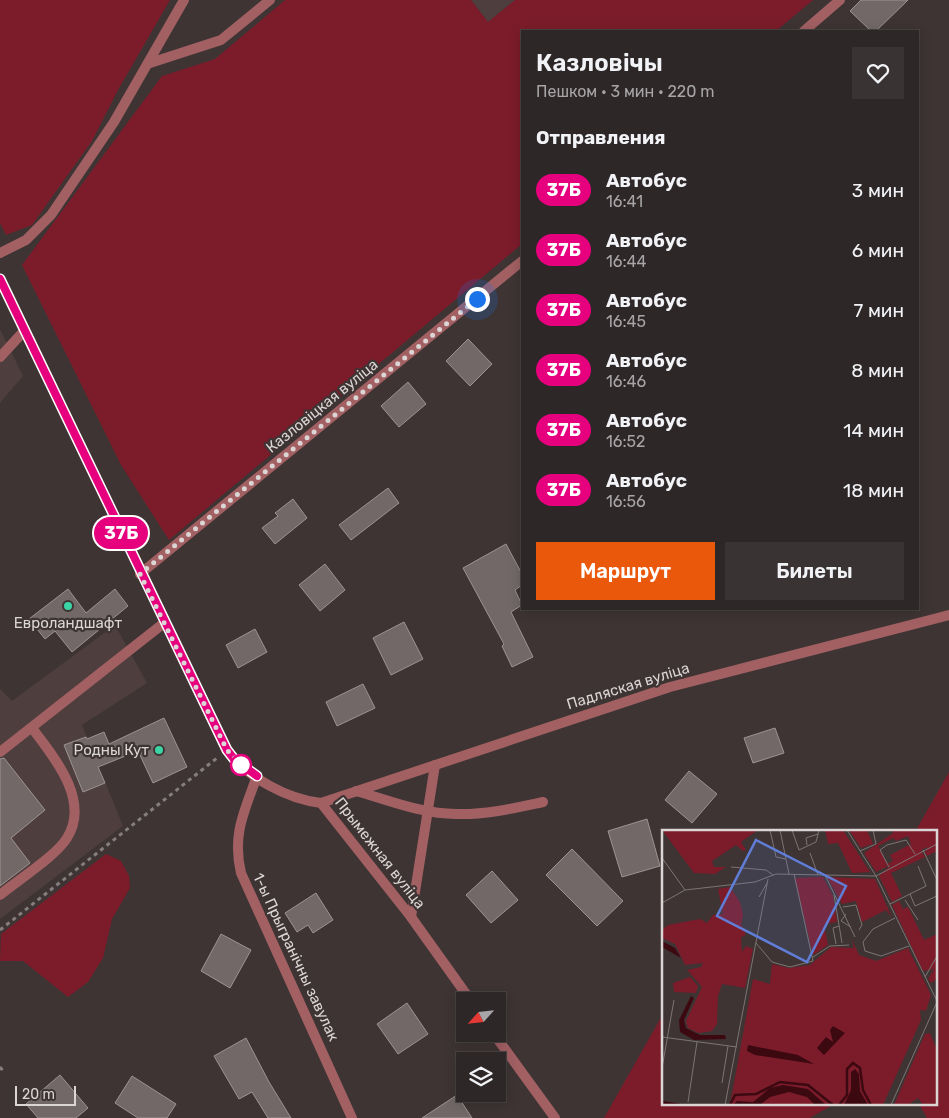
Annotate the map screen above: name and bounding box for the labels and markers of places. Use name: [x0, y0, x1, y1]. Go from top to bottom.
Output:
marker: Евроландшафт: [62, 600, 74, 612]
place label: Евроландшафт: [14, 614, 123, 632]
place label: Родны Кут: [74, 741, 149, 759]
marker: Родны Кут: [153, 744, 165, 756]
unlabelled marker: [230, 754, 252, 776]

